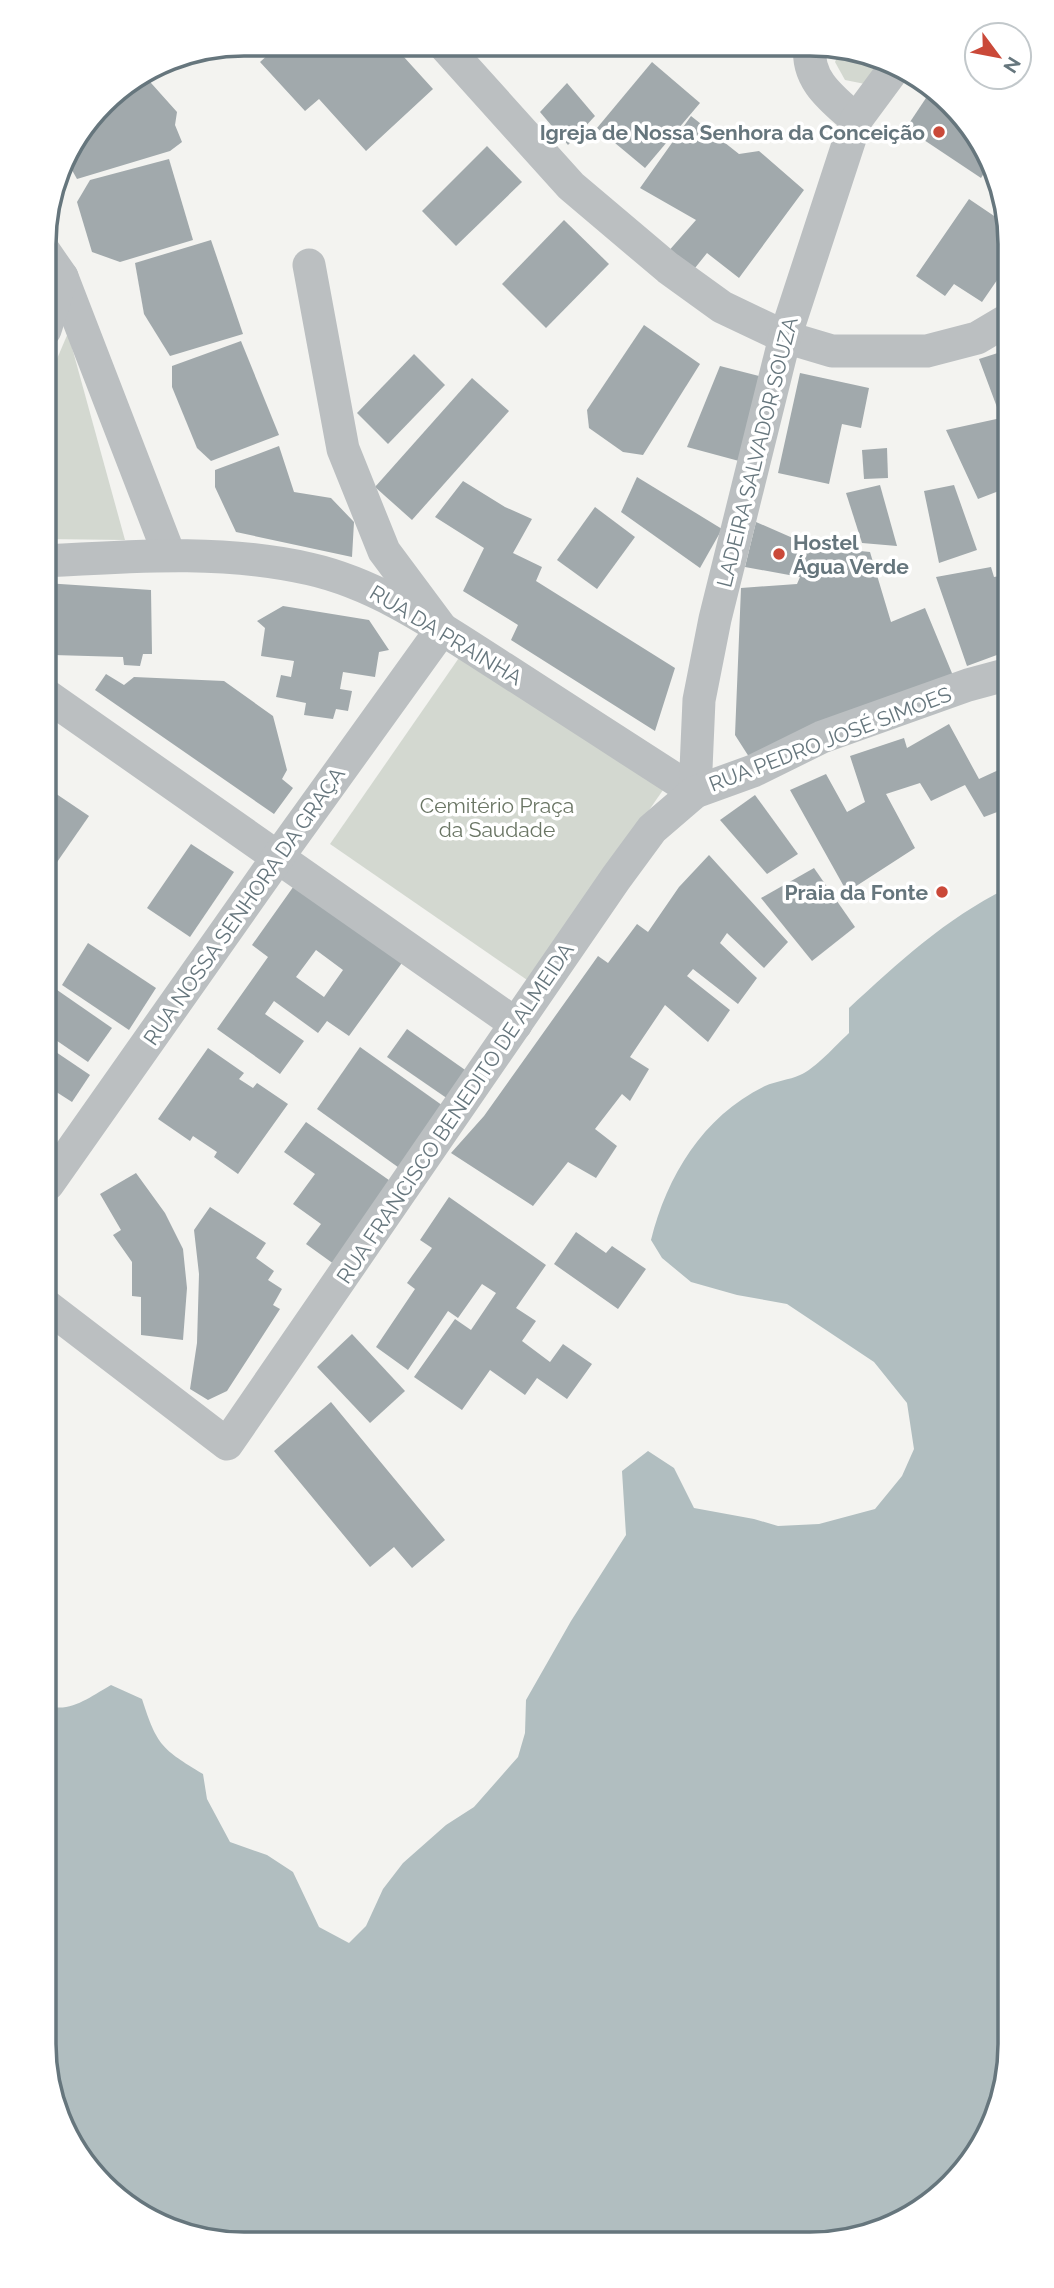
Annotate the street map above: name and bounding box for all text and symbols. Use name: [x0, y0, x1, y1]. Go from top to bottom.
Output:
north arrow: [963, 21, 1033, 91]
text: N: [999, 53, 1026, 77]
place label: Igreja de Nossa Senhora da Conceição: [540, 120, 925, 145]
marker: Igreja de Nossa Senhora da Conceição: [931, 124, 947, 140]
street label: LADEIRA SALVADOR SOUZA: [711, 314, 803, 590]
place label: Hostel Água Verde: [793, 530, 909, 579]
marker: Hostel Água Verde: [771, 546, 787, 562]
street label: RUA DA PRAINHA: [365, 580, 527, 690]
street label: RUA PEDRO JOSÉ SIMOES: [705, 681, 955, 797]
street label: RUA NOSSA SENHORA DA GRAÇA: [138, 762, 350, 1050]
park label: Cemitério Praça da Saudade: [420, 793, 574, 842]
place label: Praia da Fonte: [784, 880, 928, 905]
marker: Praia da Fonte: [934, 884, 950, 900]
street label: RUA FRANCISCO BENEDITO DE ALMEIDA: [331, 938, 579, 1288]

